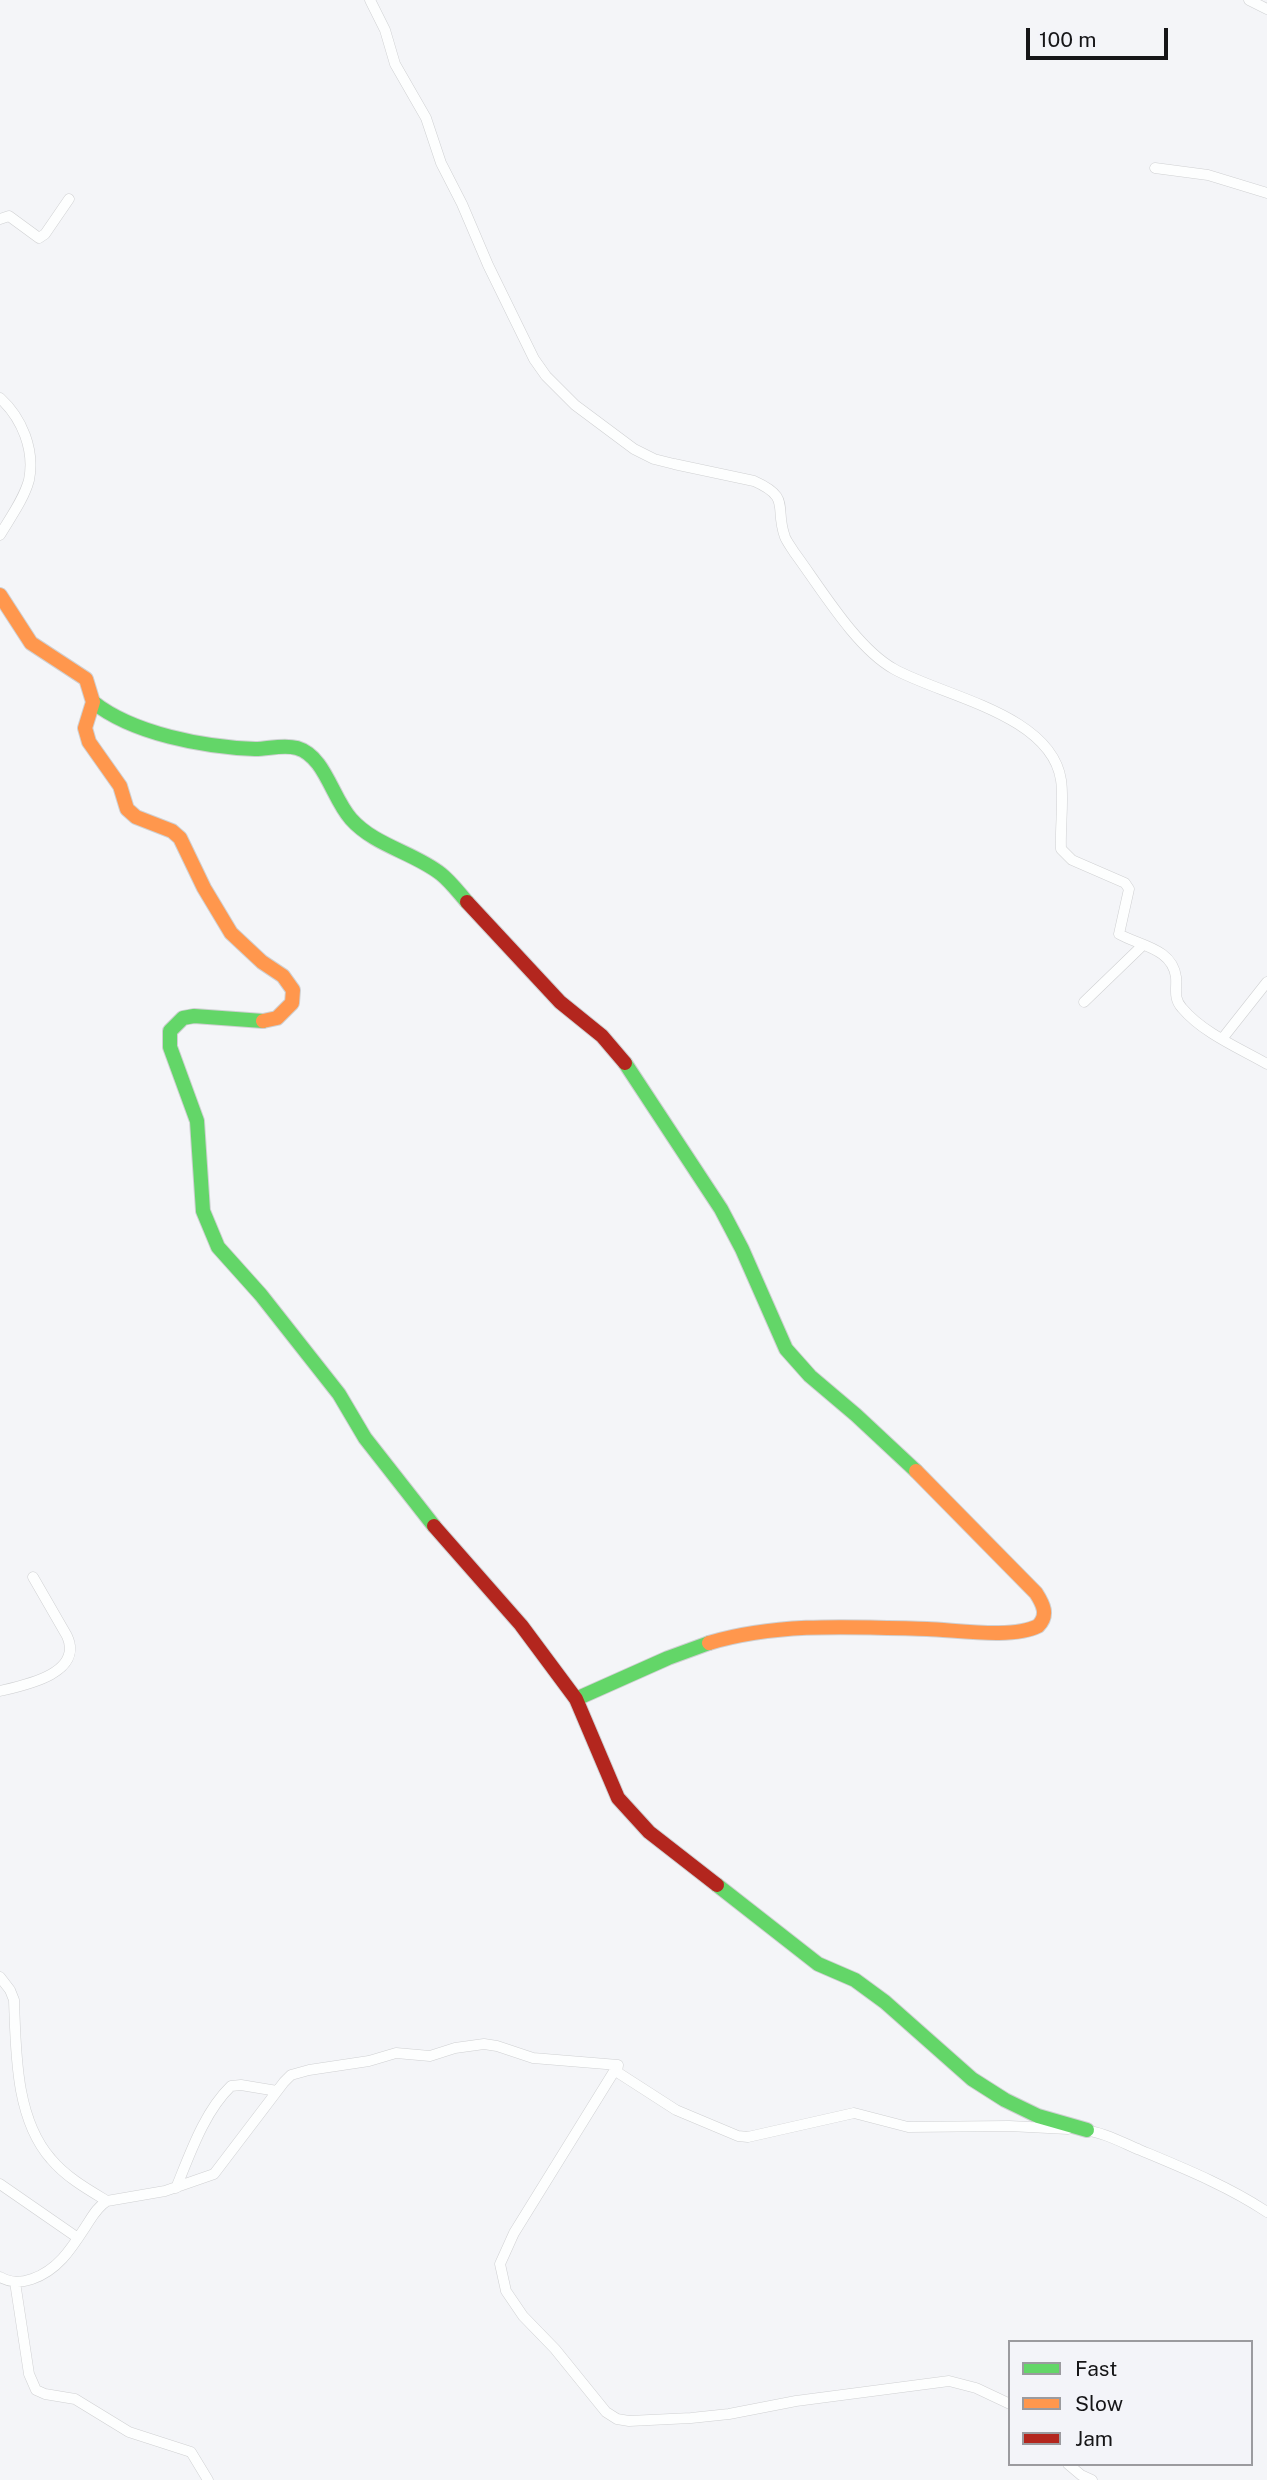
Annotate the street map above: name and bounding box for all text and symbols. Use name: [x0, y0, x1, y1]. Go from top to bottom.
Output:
scale bar: [1029, 14, 1171, 58]
text: 100 m: [1039, 27, 1096, 52]
legend: [1008, 2340, 1253, 2466]
text: Fast: [1075, 2356, 1117, 2381]
text: Slow: [1075, 2391, 1123, 2416]
text: Jam: [1075, 2426, 1113, 2451]

